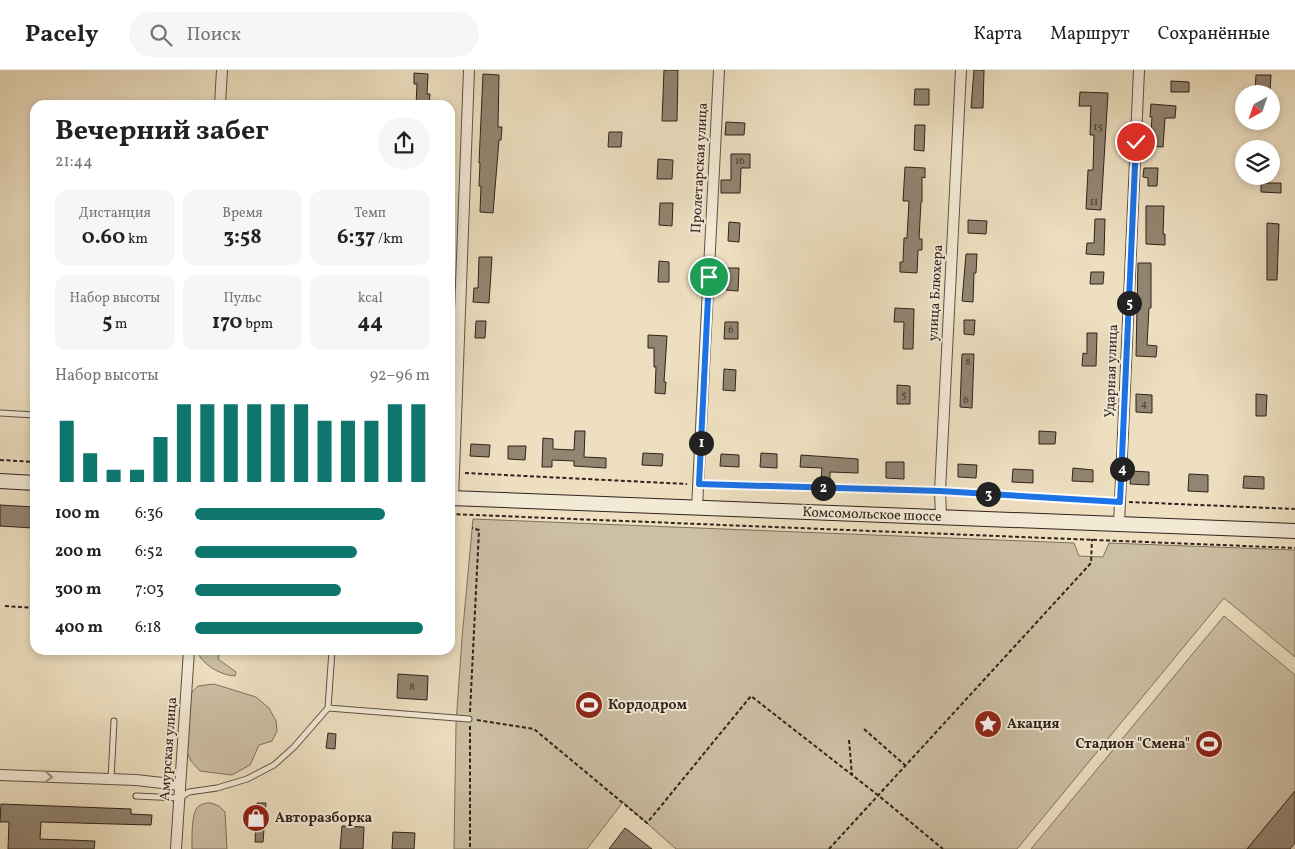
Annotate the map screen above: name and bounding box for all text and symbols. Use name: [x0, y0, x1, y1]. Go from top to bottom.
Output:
search box: [129, 12, 479, 57]
text: Pacely: [25, 18, 99, 52]
icon: search: [147, 21, 175, 49]
text: Поиск: [187, 22, 241, 48]
text: Карта: [973, 22, 1022, 47]
text: Маршрут: [1050, 22, 1130, 47]
text: Сохранённые: [1158, 22, 1270, 47]
north arrow: [1235, 85, 1280, 130]
map controls: [1235, 85, 1280, 185]
street label: Пролетарская улица: [687, 102, 713, 234]
text: Вечерний забег: [55, 112, 269, 151]
button: share: [378, 117, 430, 169]
house number: 15: [1093, 120, 1103, 135]
pin: [1115, 121, 1157, 163]
icon: check: [1122, 128, 1150, 156]
button: layers: [1235, 140, 1280, 185]
text: 21:44: [55, 151, 93, 173]
house number: 16: [735, 154, 745, 169]
house number: 11: [1090, 195, 1098, 210]
text: Дистанция: [79, 204, 151, 223]
text: Время: [222, 204, 263, 223]
text: Темп: [354, 204, 386, 223]
text: 0.60: [82, 223, 125, 252]
text: 3:58: [223, 223, 262, 252]
text: 6:37: [337, 223, 375, 252]
text: km: [125, 230, 148, 249]
text: /km: [375, 230, 403, 249]
street label: улица Блюхера: [924, 244, 948, 342]
pin: [688, 256, 730, 298]
icon: arrive: [695, 263, 723, 291]
text: Набор высоты: [69, 289, 160, 308]
text: Пульс: [224, 289, 261, 308]
text: kcal: [358, 289, 383, 308]
pin: 5: [1116, 290, 1142, 316]
text: 5: [1126, 294, 1133, 313]
text: 5: [102, 308, 112, 337]
text: 170: [212, 308, 242, 337]
text: 44: [357, 308, 383, 337]
text: m: [112, 315, 127, 334]
text: bpm: [242, 315, 273, 334]
house number: 6: [728, 323, 734, 338]
street label: Ударная улица: [1101, 324, 1123, 418]
house number: 8: [965, 355, 971, 370]
text: Набор высоты: [55, 365, 159, 387]
text: 92–96 m: [370, 365, 430, 387]
house number: 5: [901, 388, 907, 403]
house number: 6: [963, 393, 969, 408]
house number: 4: [1141, 397, 1148, 412]
pin: 1: [688, 430, 714, 456]
text: 1: [699, 434, 704, 453]
pin: 4: [1110, 456, 1134, 482]
text: 4: [1118, 460, 1127, 479]
pin: 2: [810, 476, 836, 500]
text: 2: [820, 479, 827, 498]
pin: 3: [976, 482, 1000, 506]
text: 3: [985, 485, 992, 504]
text: 100 m: [55, 503, 100, 525]
text: 6:36: [135, 503, 163, 525]
street label: Комсомольское шоссе: [802, 503, 942, 527]
text: 200 m: [55, 541, 102, 563]
text: 6:52: [135, 541, 163, 563]
text: 300 m: [55, 579, 101, 601]
text: 7:03: [135, 579, 164, 601]
text: 400 m: [55, 617, 103, 639]
text: 6:18: [135, 617, 161, 639]
house number: 8: [409, 680, 415, 695]
sports icon: Кордодром: [574, 690, 604, 720]
street label: Амурская улица: [156, 696, 182, 802]
place label: Кордодром: [608, 696, 687, 715]
place icon: Акация: [973, 709, 1003, 739]
place label: Акация: [1007, 715, 1059, 734]
sports icon: Стадион "Смена": [1194, 729, 1224, 759]
place label: Стадион "Смена": [1075, 735, 1190, 754]
one-way arrow: [45, 772, 53, 782]
shop icon: Авторазборка: [241, 803, 271, 833]
place label: Авторазборка: [275, 809, 373, 828]

